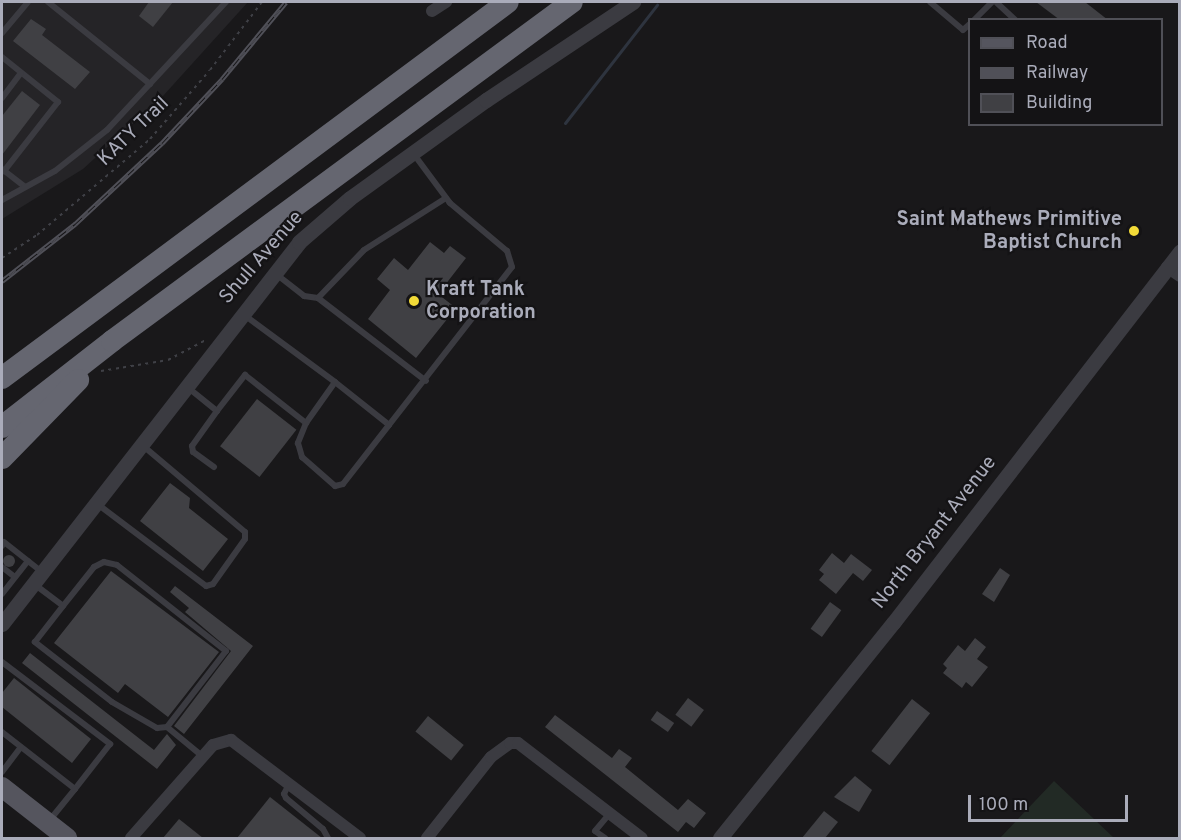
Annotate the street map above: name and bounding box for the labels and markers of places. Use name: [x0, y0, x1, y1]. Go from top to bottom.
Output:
place label: Saint Mathews Primitive Baptist Church: [896, 208, 1122, 255]
marker: Saint Mathews Primitive Baptist Church: [1127, 224, 1141, 238]
place label: Kraft Tank Corporation: [426, 278, 536, 325]
marker: Kraft Tank Corporation: [407, 294, 421, 308]

